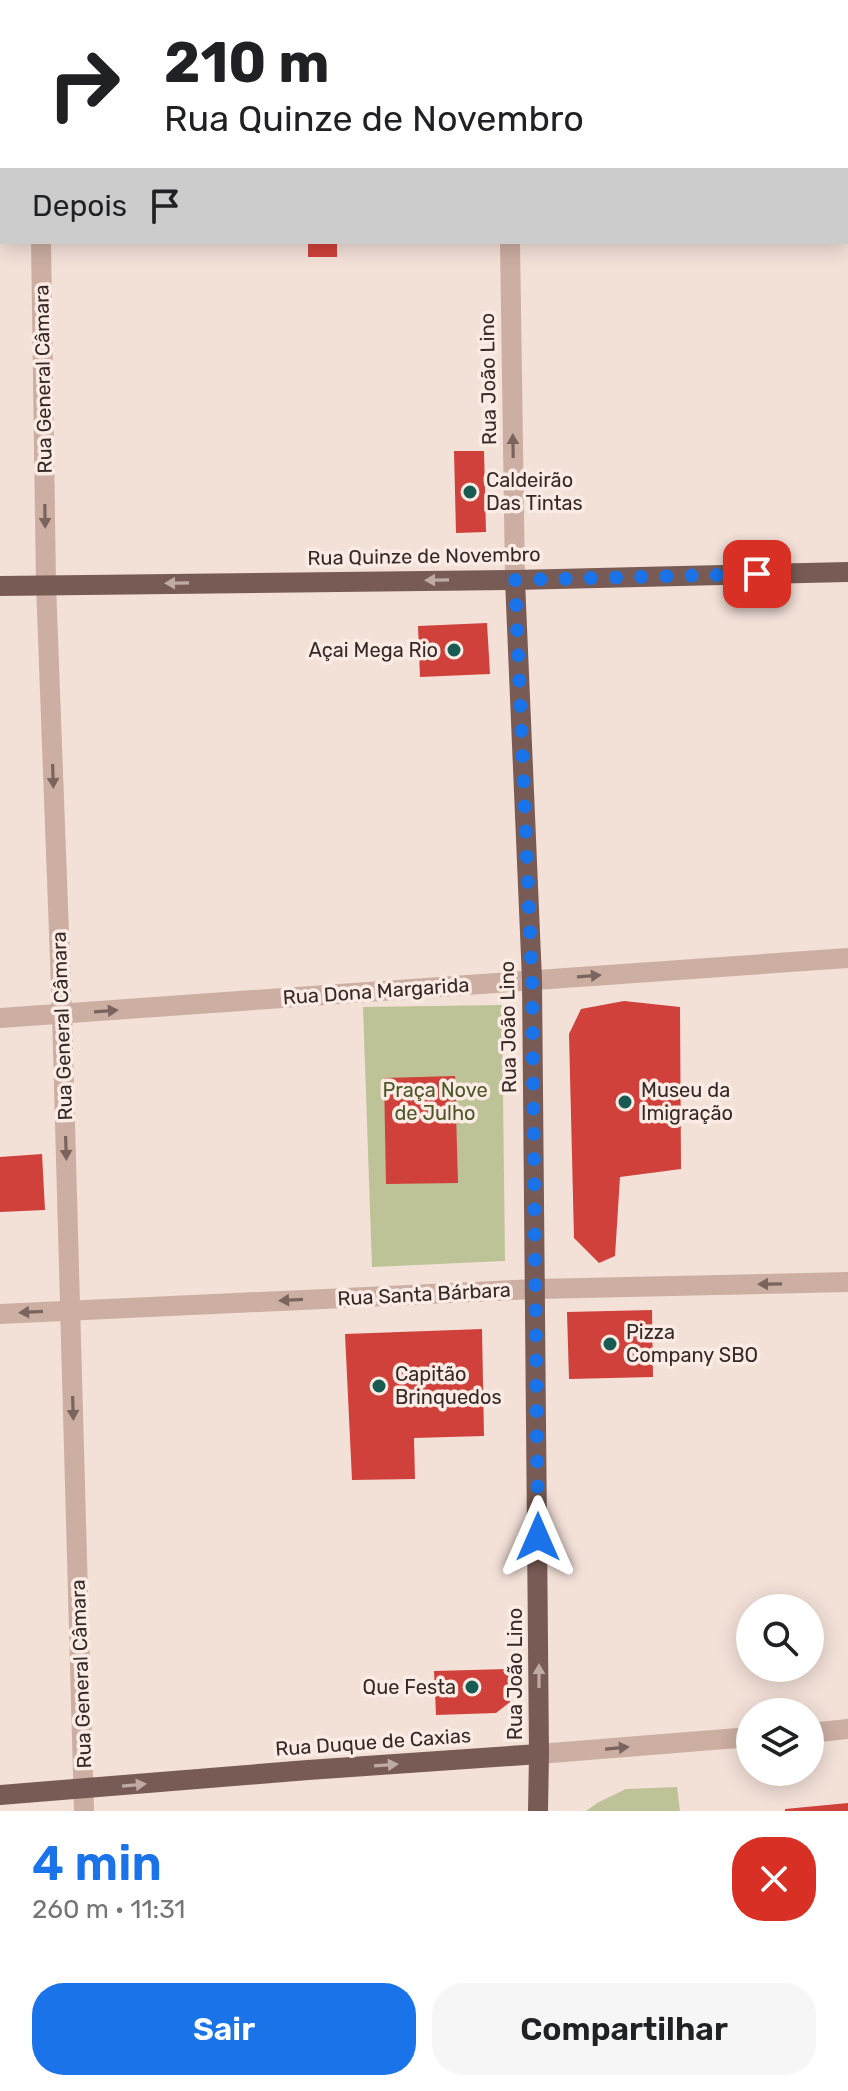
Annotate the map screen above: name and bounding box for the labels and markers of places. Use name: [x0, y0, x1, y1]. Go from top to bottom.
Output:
place label: Caldeirão Das Tintas: [486, 468, 583, 515]
marker: Caldeirão Das Tintas: [461, 483, 479, 501]
pin: [723, 540, 791, 608]
place label: Açai Mega Rio: [309, 638, 438, 662]
marker: Açai Mega Rio: [445, 641, 463, 659]
place label: Museu da Imigração: [641, 1078, 733, 1125]
marker: Museu da Imigração: [616, 1093, 634, 1111]
place label: Pizza Company SBO: [626, 1320, 758, 1367]
marker: Pizza Company SBO: [601, 1335, 619, 1353]
place label: Capitão Brinquedos: [395, 1362, 502, 1409]
marker: Capitão Brinquedos: [370, 1377, 388, 1395]
place label: Que Festa: [363, 1675, 456, 1699]
marker: Que Festa: [463, 1678, 481, 1696]

